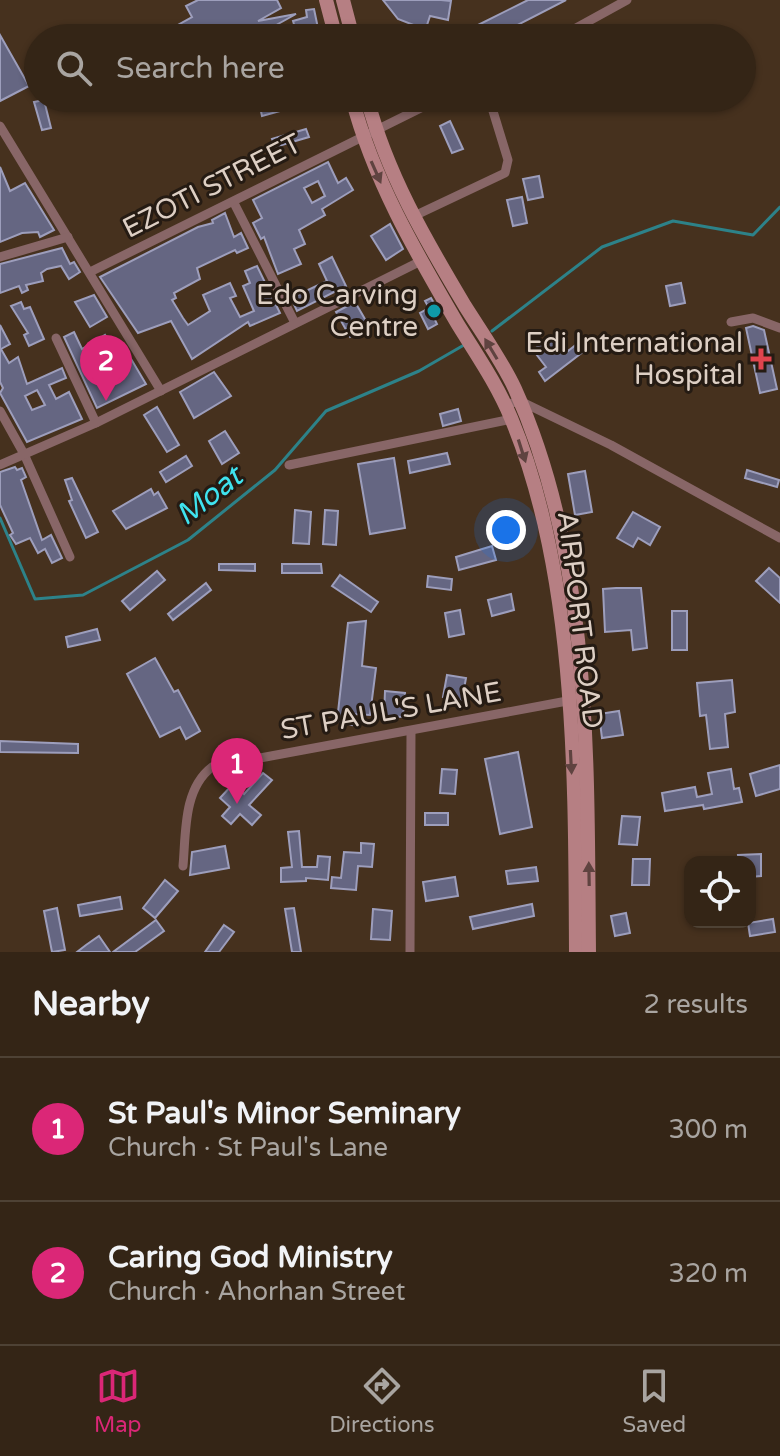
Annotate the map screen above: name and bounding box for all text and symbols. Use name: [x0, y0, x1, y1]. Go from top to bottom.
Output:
search box: [24, 24, 756, 112]
icon: search: [52, 46, 96, 90]
text: Search here: [116, 50, 285, 87]
street label: EZOTI STREET: [117, 126, 307, 246]
one-way arrow: [369, 160, 383, 184]
place label: Edo Carving Centre: [256, 278, 418, 344]
marker: Edo Carving Centre: [425, 302, 443, 320]
place label: Edi International Hospital: [525, 326, 743, 392]
pin: 2: [80, 335, 132, 401]
one-way arrow: [485, 338, 499, 360]
marker: Edi International Hospital: [750, 348, 772, 370]
one-way arrow: [517, 440, 529, 464]
water label: Moat: [168, 456, 253, 534]
street label: AIRPORT ROAD: [550, 509, 610, 731]
your location: [486, 510, 526, 550]
street label: ST PAUL'S LANE: [278, 675, 504, 747]
pin: 1: [211, 738, 263, 804]
one-way arrow: [565, 750, 578, 775]
map controls: [684, 856, 756, 928]
button: locate: [684, 856, 756, 928]
one-way arrow: [582, 861, 595, 886]
text: Nearby: [32, 984, 150, 1025]
text: 2 results: [643, 989, 748, 1020]
text: St Paul's Minor Seminary: [108, 1095, 461, 1132]
text: 1: [50, 1114, 66, 1145]
text: 300 m: [668, 1114, 748, 1145]
text: Church · St Paul's Lane: [108, 1132, 388, 1163]
text: Caring God Ministry: [108, 1239, 393, 1276]
text: 2: [50, 1258, 66, 1289]
text: 320 m: [668, 1258, 748, 1289]
text: Church · Ahorhan Street: [108, 1276, 405, 1307]
tab: Map: [94, 1364, 141, 1438]
tab: Directions: [329, 1364, 435, 1438]
tab: Saved: [622, 1364, 686, 1438]

